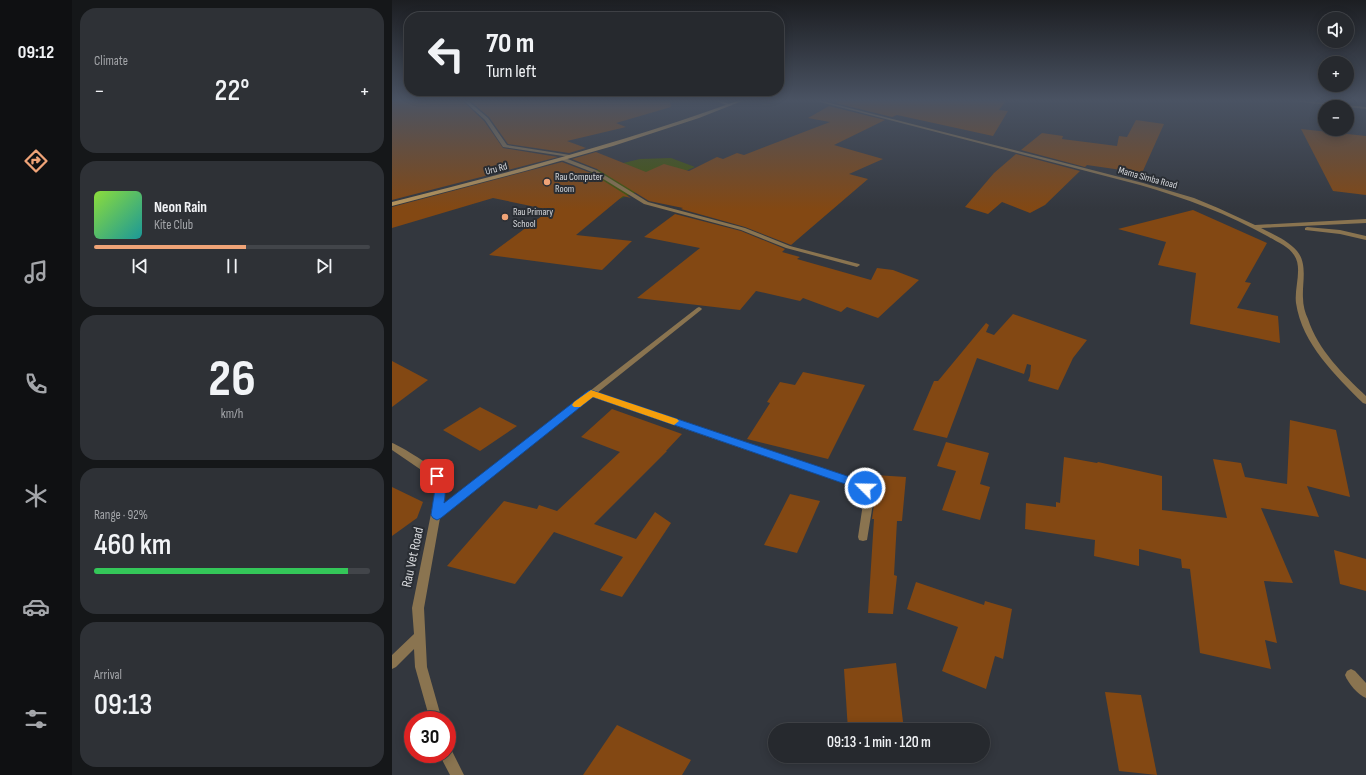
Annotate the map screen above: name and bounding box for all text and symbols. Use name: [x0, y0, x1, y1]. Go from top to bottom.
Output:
map controls: [1318, 12, 1354, 136]
button: sound: [1318, 12, 1354, 48]
text: 70 m: [486, 27, 534, 60]
icon: left: [420, 28, 472, 80]
text: 09:12: [18, 42, 54, 63]
text: Climate: [94, 53, 128, 69]
button: +: [1318, 56, 1354, 92]
text: Turn left: [486, 61, 537, 82]
text: 22°: [215, 73, 249, 109]
text: −: [94, 78, 105, 105]
text: +: [359, 78, 370, 105]
button: −: [1318, 100, 1354, 136]
icon: directions: [22, 147, 50, 175]
street label: Uru Rd: [484, 160, 509, 178]
street label: Mama Simba Road: [1117, 164, 1178, 192]
place label: Rau Computer Room: [555, 171, 603, 195]
marker: Rau Computer Room: [542, 177, 552, 187]
text: Neon Rain: [154, 198, 207, 217]
place label: Rau Primary School: [513, 206, 553, 230]
marker: Rau Primary School: [500, 212, 510, 222]
text: Kite Club: [154, 217, 193, 233]
icon: previous: [129, 255, 151, 277]
icon: pause: [221, 255, 243, 277]
icon: next: [313, 255, 335, 277]
icon: music: [22, 258, 50, 286]
text: 26: [208, 348, 256, 411]
icon: phone: [22, 370, 50, 398]
text: km/h: [221, 406, 243, 422]
pin: [420, 459, 454, 493]
icon: arrive: [426, 465, 448, 487]
position arrow: [844, 467, 886, 509]
icon: climate: [22, 482, 50, 510]
text: Range · 92%: [94, 507, 148, 523]
street label: Rau Vet Road: [398, 525, 427, 589]
text: 460 km: [94, 527, 171, 563]
icon: car: [22, 593, 50, 621]
text: Arrival: [94, 667, 122, 683]
text: 09:13: [94, 687, 152, 723]
icon: filters: [22, 705, 50, 733]
speed limit sign: 30: [404, 711, 456, 763]
text: 09:13 · 1 min · 120 m: [827, 733, 931, 752]

